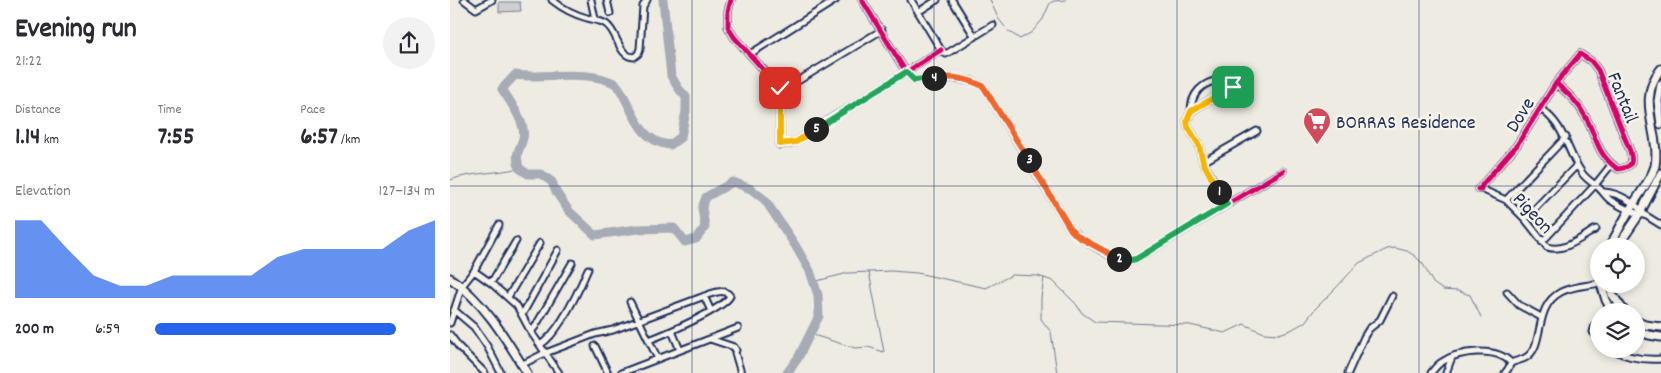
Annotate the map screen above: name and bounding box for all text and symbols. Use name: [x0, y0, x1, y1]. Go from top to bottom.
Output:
text: Evening run: [15, 11, 137, 51]
button: share: [383, 17, 435, 69]
text: 21:22: [15, 50, 42, 73]
pin: 4: [922, 66, 946, 90]
pin: [1212, 66, 1254, 108]
pin: [759, 67, 801, 109]
text: 4: [932, 68, 937, 88]
street label: Fantail: [1598, 68, 1644, 128]
icon: arrive: [1219, 73, 1247, 101]
icon: check: [766, 74, 794, 102]
street label: Dove: [1500, 93, 1543, 138]
text: Distance: [15, 100, 61, 120]
text: Time: [158, 100, 182, 120]
text: Pace: [300, 100, 325, 120]
supermarket icon: BORRAS Residence: [1302, 106, 1332, 145]
place label: BORRAS Residence: [1336, 110, 1476, 138]
pin: 5: [804, 116, 828, 142]
text: 5: [813, 119, 820, 139]
text: 1.14: [15, 120, 40, 156]
text: 7:55: [158, 120, 195, 156]
text: 6:57: [300, 120, 338, 156]
text: km: [40, 130, 59, 150]
text: /km: [338, 130, 360, 150]
pin: 3: [1016, 148, 1042, 172]
text: 3: [1026, 150, 1033, 170]
text: Elevation: [15, 180, 71, 203]
text: 127–134 m: [379, 180, 435, 203]
pin: 1: [1206, 180, 1232, 204]
text: 1: [1218, 182, 1221, 202]
street label: Pigeon: [1505, 187, 1559, 241]
map controls: [1590, 238, 1645, 358]
button: locate: [1590, 238, 1645, 293]
pin: 2: [1106, 246, 1132, 272]
text: 2: [1116, 249, 1123, 269]
button: layers: [1590, 303, 1645, 358]
text: 200 m: [15, 318, 54, 341]
text: 6:59: [95, 318, 120, 341]

